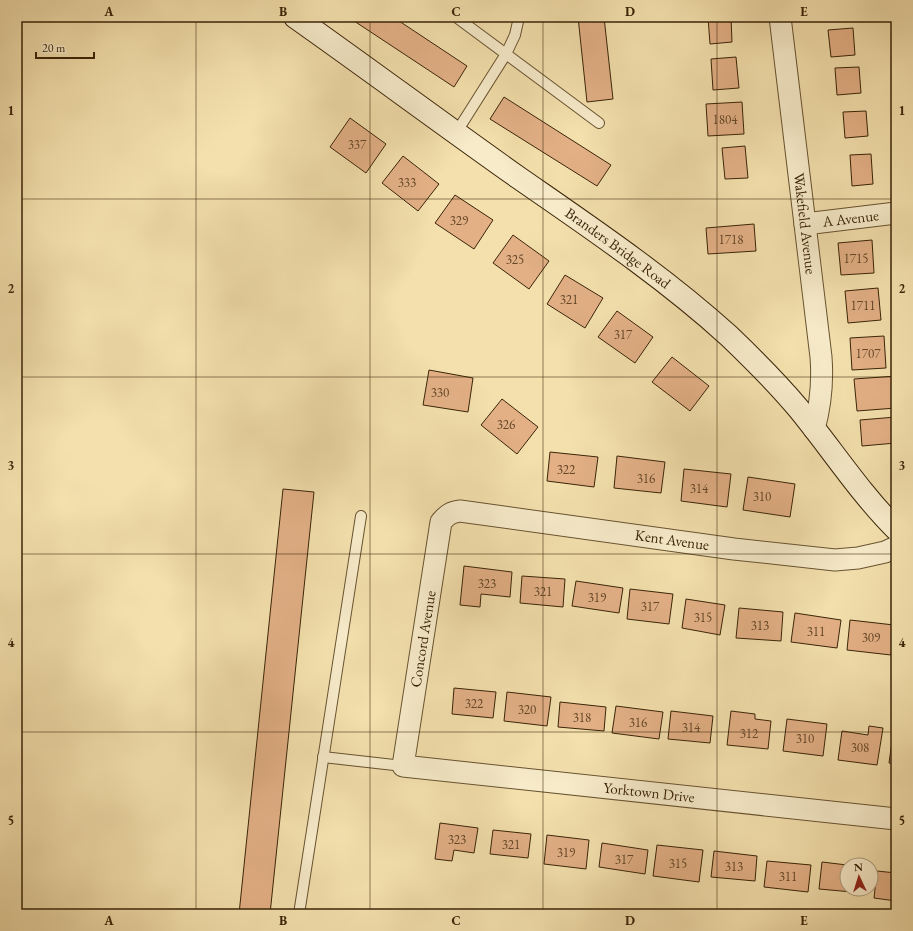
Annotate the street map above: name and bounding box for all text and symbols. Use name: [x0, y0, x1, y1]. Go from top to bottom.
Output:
text: A: [103, 3, 114, 20]
text: B: [279, 3, 287, 20]
text: C: [451, 3, 461, 20]
text: D: [625, 3, 635, 20]
text: E: [800, 3, 808, 20]
scale bar: [36, 34, 94, 60]
text: 20 m: [42, 40, 66, 56]
text: 1: [8, 102, 15, 119]
text: 1: [899, 102, 906, 119]
house number: 1804: [713, 111, 738, 128]
house number: 337: [348, 136, 367, 153]
street label: Wakefield Avenue: [790, 172, 821, 275]
house number: 333: [398, 174, 416, 191]
street label: Branders Bridge Road: [562, 203, 675, 293]
street label: A Avenue: [820, 205, 880, 231]
house number: 329: [450, 212, 469, 229]
house number: 1718: [719, 231, 743, 248]
house number: 1715: [844, 250, 868, 267]
house number: 325: [506, 251, 524, 268]
text: 2: [8, 280, 15, 297]
text: 2: [899, 280, 906, 297]
house number: 321: [560, 291, 578, 308]
house number: 1711: [851, 297, 875, 314]
house number: 317: [614, 326, 633, 343]
house number: 1707: [856, 345, 881, 362]
house number: 330: [431, 384, 449, 401]
house number: 326: [497, 416, 515, 433]
text: 3: [8, 457, 15, 474]
text: 3: [899, 457, 906, 474]
house number: 322: [557, 461, 576, 478]
house number: 316: [637, 470, 655, 487]
house number: 314: [690, 480, 709, 497]
house number: 310: [753, 488, 771, 505]
street label: Kent Avenue: [634, 525, 711, 554]
house number: 323: [478, 575, 496, 592]
house number: 321: [534, 583, 552, 600]
street label: Concord Avenue: [405, 589, 440, 689]
house number: 319: [588, 589, 607, 606]
house number: 317: [641, 598, 660, 615]
house number: 315: [694, 609, 712, 626]
house number: 313: [751, 617, 769, 634]
house number: 311: [807, 623, 825, 640]
house number: 309: [862, 629, 881, 646]
text: 4: [8, 634, 15, 651]
text: 4: [899, 634, 906, 651]
house number: 322: [465, 695, 484, 712]
house number: 320: [518, 701, 536, 718]
house number: 318: [573, 709, 591, 726]
house number: 316: [629, 714, 647, 731]
house number: 314: [682, 719, 701, 736]
house number: 312: [740, 725, 759, 742]
house number: 310: [796, 730, 814, 747]
house number: 308: [851, 739, 869, 756]
street label: Yorktown Drive: [602, 778, 696, 806]
text: 5: [8, 812, 14, 829]
text: 5: [899, 812, 905, 829]
house number: 323: [448, 831, 466, 848]
house number: 321: [502, 836, 520, 853]
house number: 319: [557, 844, 576, 861]
house number: 317: [615, 851, 634, 868]
house number: 315: [669, 855, 687, 872]
north arrow: [839, 857, 879, 897]
house number: 313: [725, 858, 743, 875]
text: N: [853, 860, 863, 874]
house number: 311: [779, 868, 797, 885]
text: A: [103, 912, 114, 929]
text: B: [279, 912, 287, 929]
text: C: [451, 912, 461, 929]
text: D: [625, 912, 635, 929]
text: E: [800, 912, 808, 929]

